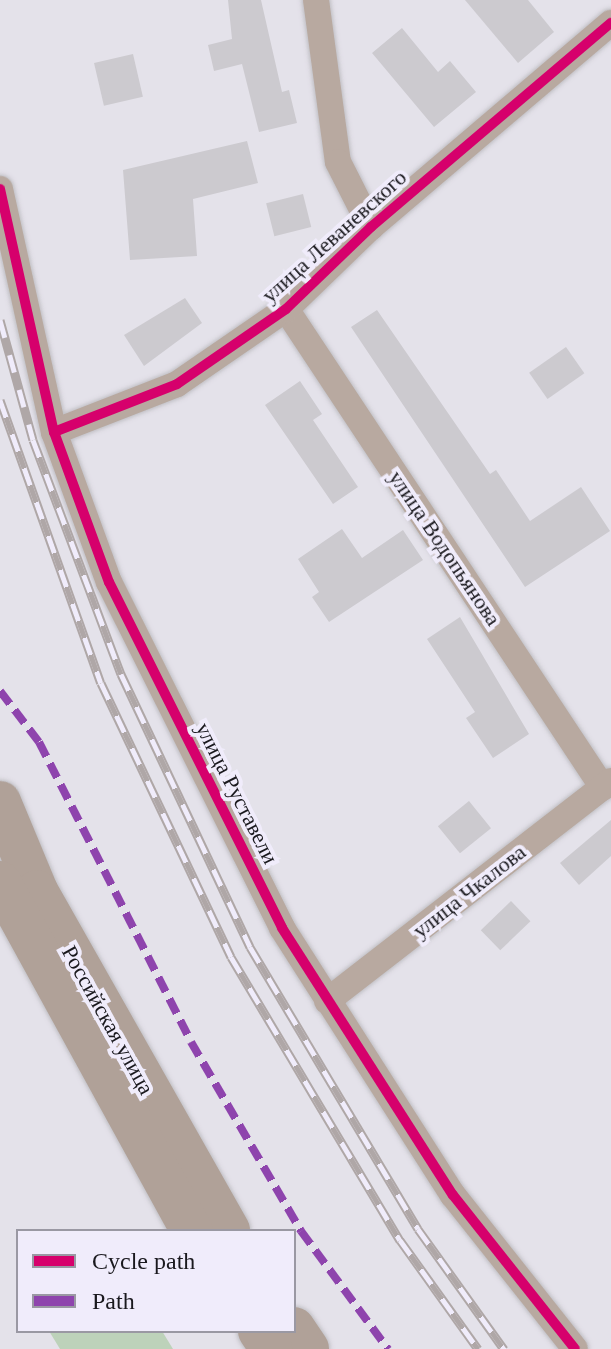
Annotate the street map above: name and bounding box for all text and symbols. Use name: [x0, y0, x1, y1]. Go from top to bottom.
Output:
street label: улица Леваневского: [256, 164, 412, 308]
street label: улица Водопьянова: [383, 465, 507, 631]
street label: улица Руставели: [190, 718, 284, 868]
street label: улица Чкалова: [407, 839, 531, 943]
street label: Российская улица: [56, 941, 160, 1099]
legend: [16, 1229, 296, 1333]
text: Cycle path: [92, 1248, 195, 1274]
text: Path: [92, 1288, 135, 1314]

